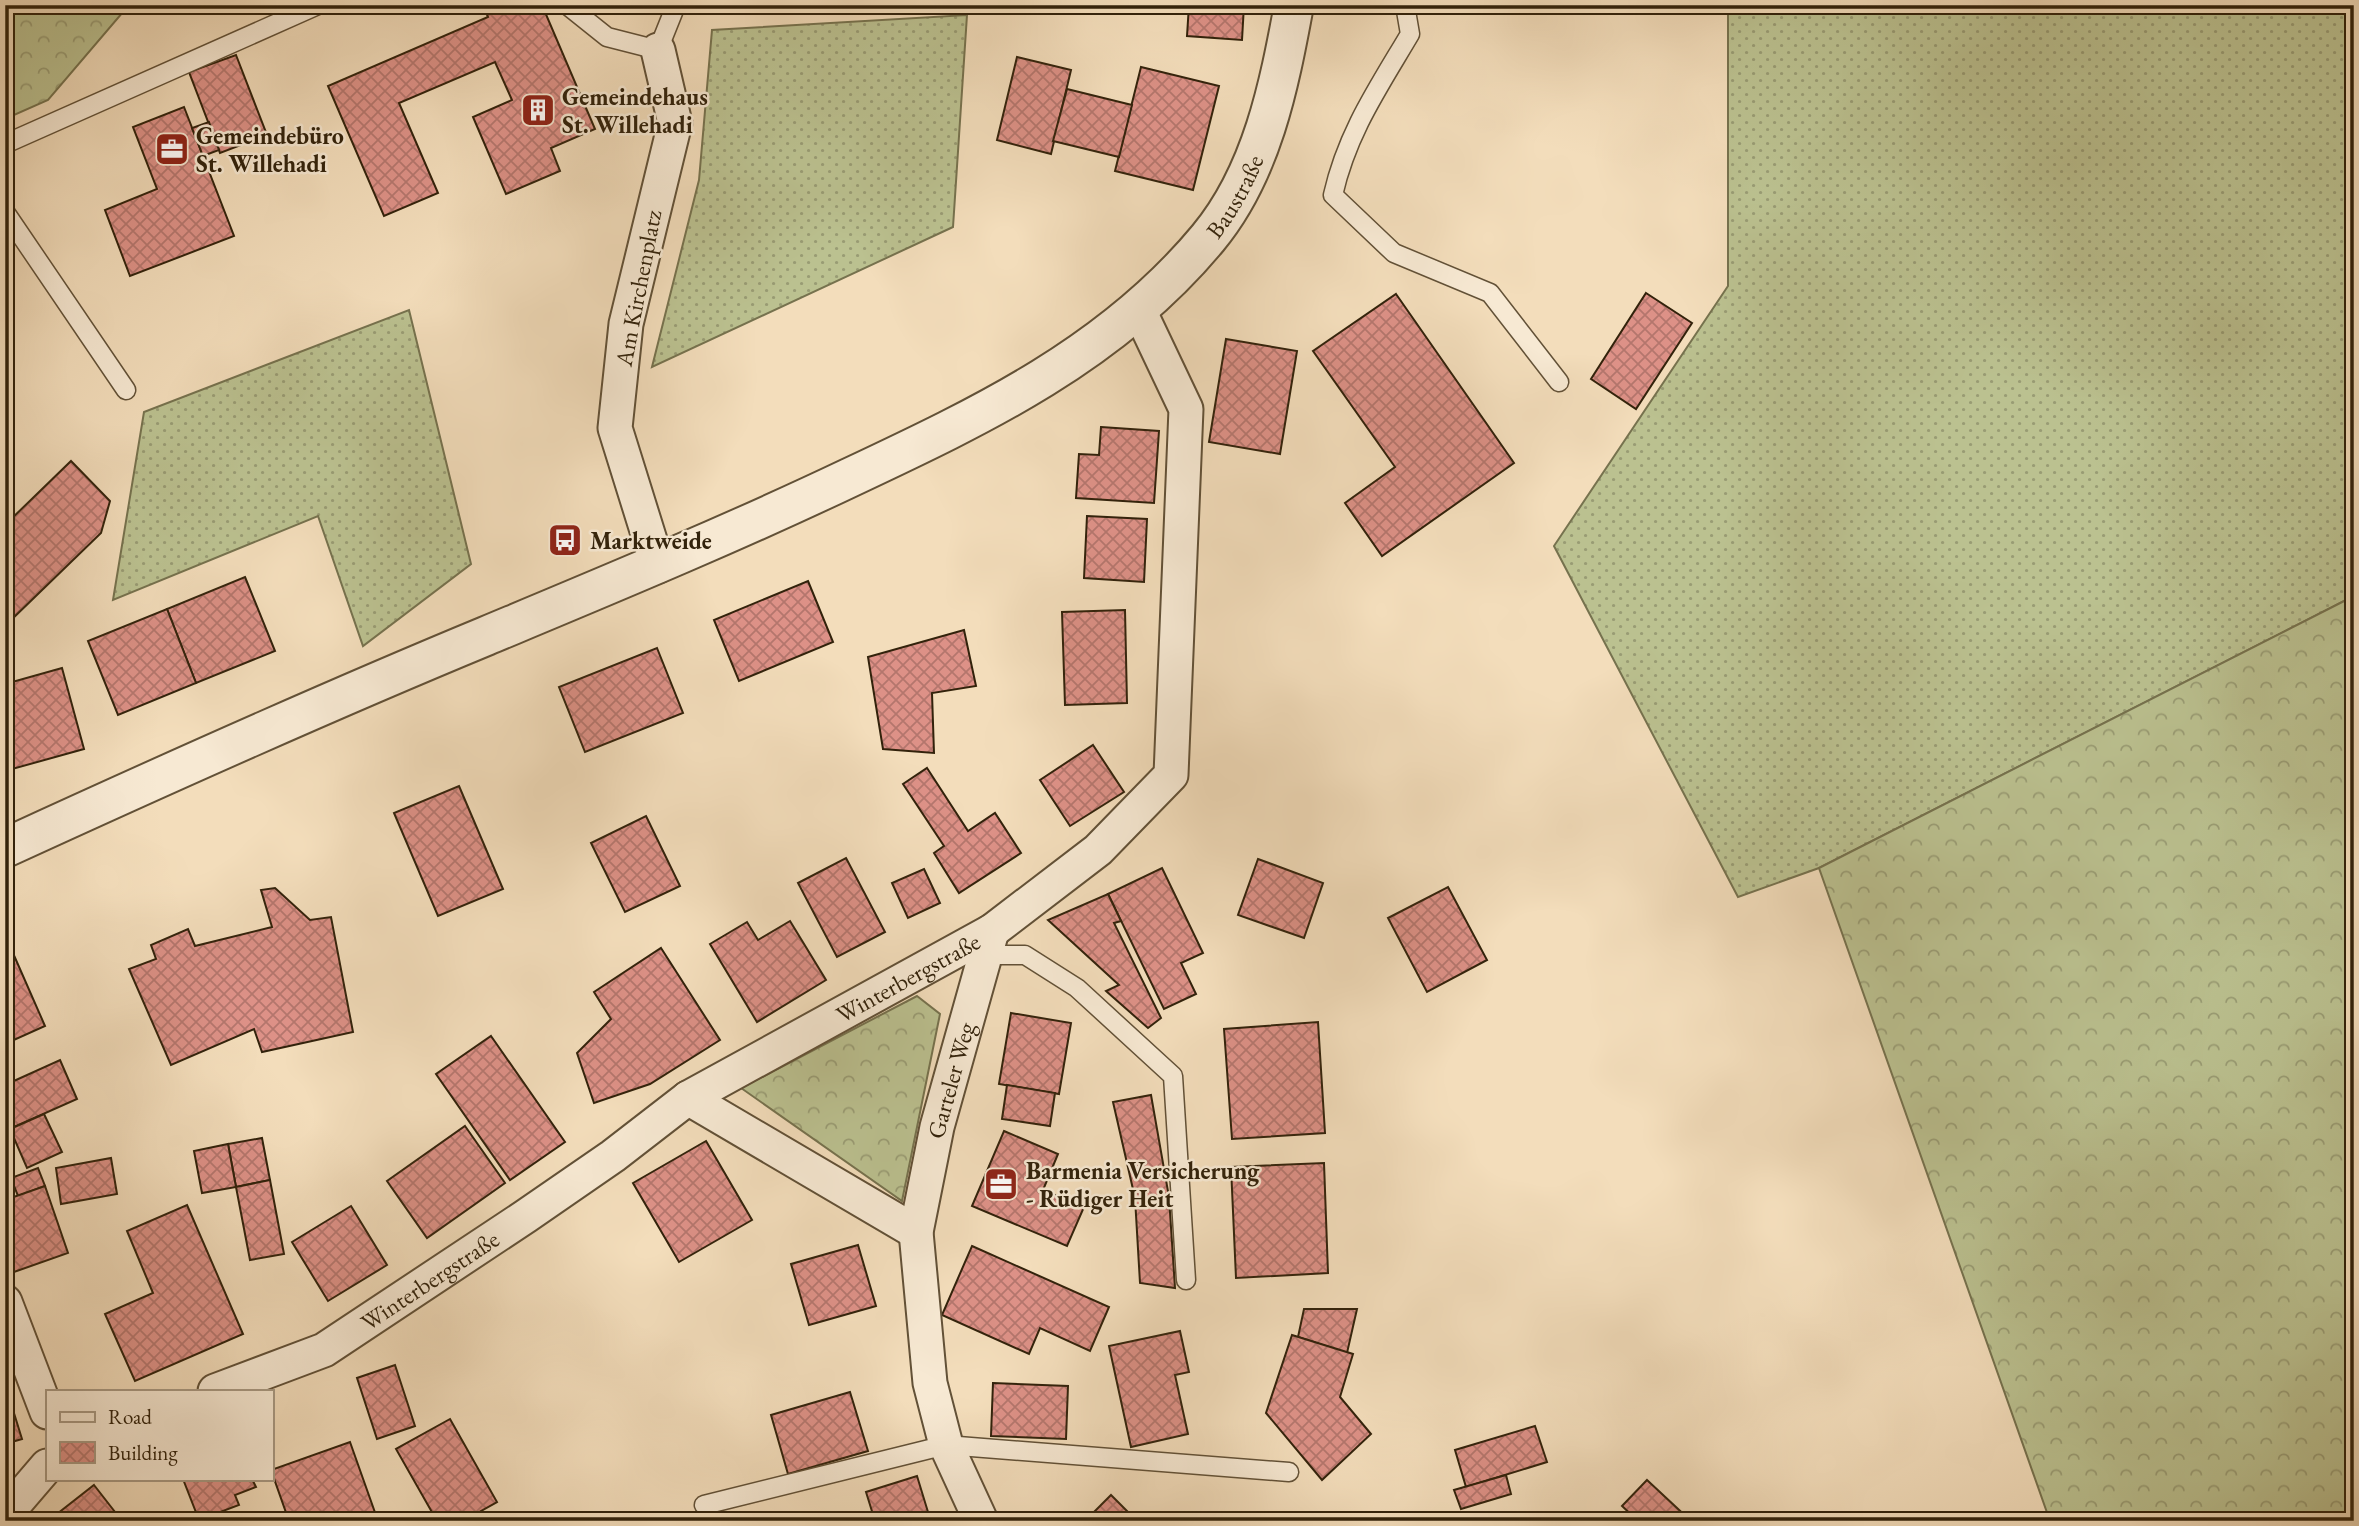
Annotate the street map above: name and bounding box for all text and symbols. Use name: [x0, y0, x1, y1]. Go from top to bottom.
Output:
place label: Gemeindehaus St. Willehadi: [562, 81, 708, 140]
building icon: Gemeindehaus St. Willehadi: [519, 91, 557, 129]
place label: Gemeindebüro St. Willehadi: [196, 120, 344, 179]
office icon: Gemeindebüro St. Willehadi: [153, 130, 191, 168]
street label: Baustraße: [1198, 150, 1270, 244]
street label: Am Kirchenplatz: [607, 207, 668, 370]
bus stop icon: Marktweide: [546, 521, 584, 559]
place label: Marktweide: [590, 525, 712, 556]
street label: Winterbergstraße: [830, 925, 985, 1029]
street label: Garteler Weg: [920, 1018, 981, 1141]
place label: Barmenia Versicherung - Rüdiger Heit: [1026, 1155, 1260, 1215]
office icon: Barmenia Versicherung - Rüdiger Heit: [982, 1165, 1020, 1203]
street label: Winterbergstraße: [354, 1223, 505, 1337]
legend: [46, 1390, 273, 1480]
text: Road: [108, 1403, 152, 1430]
text: Building: [108, 1439, 178, 1466]

